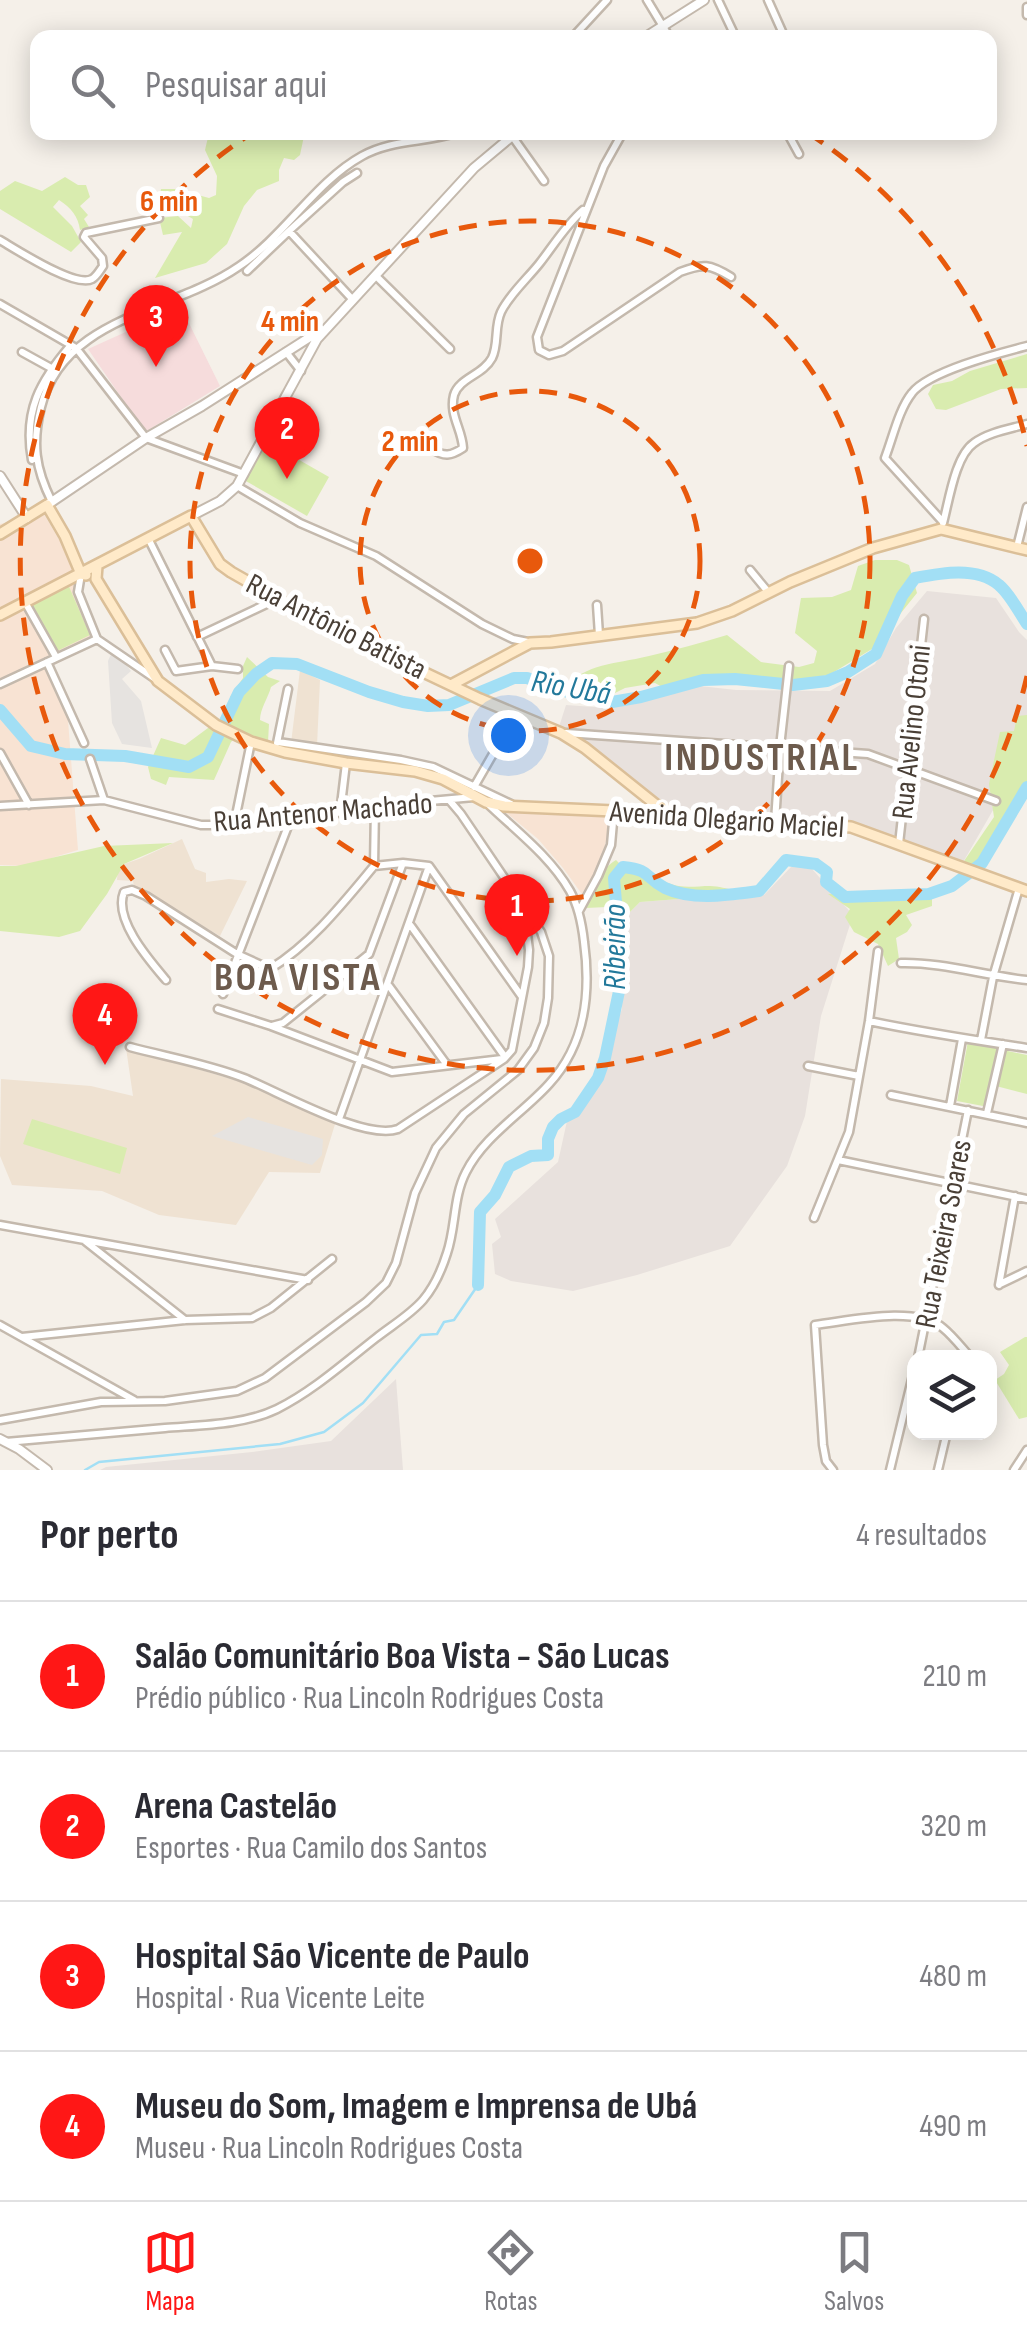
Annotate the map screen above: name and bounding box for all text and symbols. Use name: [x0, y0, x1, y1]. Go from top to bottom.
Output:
search box: [30, 30, 997, 140]
icon: search: [65, 58, 120, 113]
text: Pesquisar aqui: [145, 63, 327, 108]
text: 6 min: [140, 184, 198, 220]
pin: 3: [124, 284, 188, 367]
text: 4 min: [261, 304, 319, 340]
pin: 2: [254, 396, 320, 479]
text: 2 min: [381, 424, 439, 460]
centre of rings: [512, 543, 548, 579]
street label: Rua Antônio Batista: [240, 566, 432, 688]
street label: Rua Avelino Otoni: [885, 643, 939, 821]
water label: Rio Ubá: [528, 662, 614, 714]
your location: [483, 710, 534, 761]
district label: INDUSTRIAL: [664, 734, 860, 782]
street label: Rua Antenor Machado: [212, 786, 434, 840]
street label: Avenida Olegario Maciel: [608, 794, 845, 846]
pin: 1: [484, 874, 550, 956]
water label: Ribeirão: [596, 904, 635, 990]
district label: BOA VISTA: [214, 954, 382, 1002]
pin: 4: [72, 982, 138, 1065]
street label: Rua Teixeira Soares: [908, 1137, 980, 1331]
map controls: [907, 1350, 997, 1440]
button: layers: [907, 1350, 997, 1440]
text: Por perto: [40, 1510, 179, 1561]
text: 4 resultados: [856, 1516, 987, 1555]
text: Salão Comunitário Boa Vista - São Lucas: [135, 1634, 670, 1679]
text: 1: [66, 1657, 79, 1696]
text: 210 m: [923, 1657, 987, 1696]
text: Prédio público · Rua Lincoln Rodrigues Costa: [135, 1679, 604, 1718]
text: Arena Castelão: [135, 1784, 337, 1829]
text: 2: [65, 1807, 80, 1846]
text: 320 m: [920, 1807, 987, 1846]
text: Esportes · Rua Camilo dos Santos: [135, 1829, 487, 1868]
text: Hospital São Vicente de Paulo: [135, 1934, 530, 1979]
text: 3: [65, 1957, 80, 1996]
text: 480 m: [920, 1957, 987, 1996]
text: Hospital · Rua Vicente Leite: [135, 1979, 425, 2018]
text: Museu do Som, Imagem e Imprensa de Ubá: [135, 2084, 697, 2129]
text: 4: [65, 2107, 80, 2146]
text: 490 m: [919, 2107, 987, 2146]
text: Museu · Rua Lincoln Rodrigues Costa: [135, 2129, 523, 2168]
tab: Mapa: [143, 2225, 198, 2318]
tab: Rotas: [483, 2225, 538, 2318]
tab: Salvos: [824, 2225, 884, 2318]

